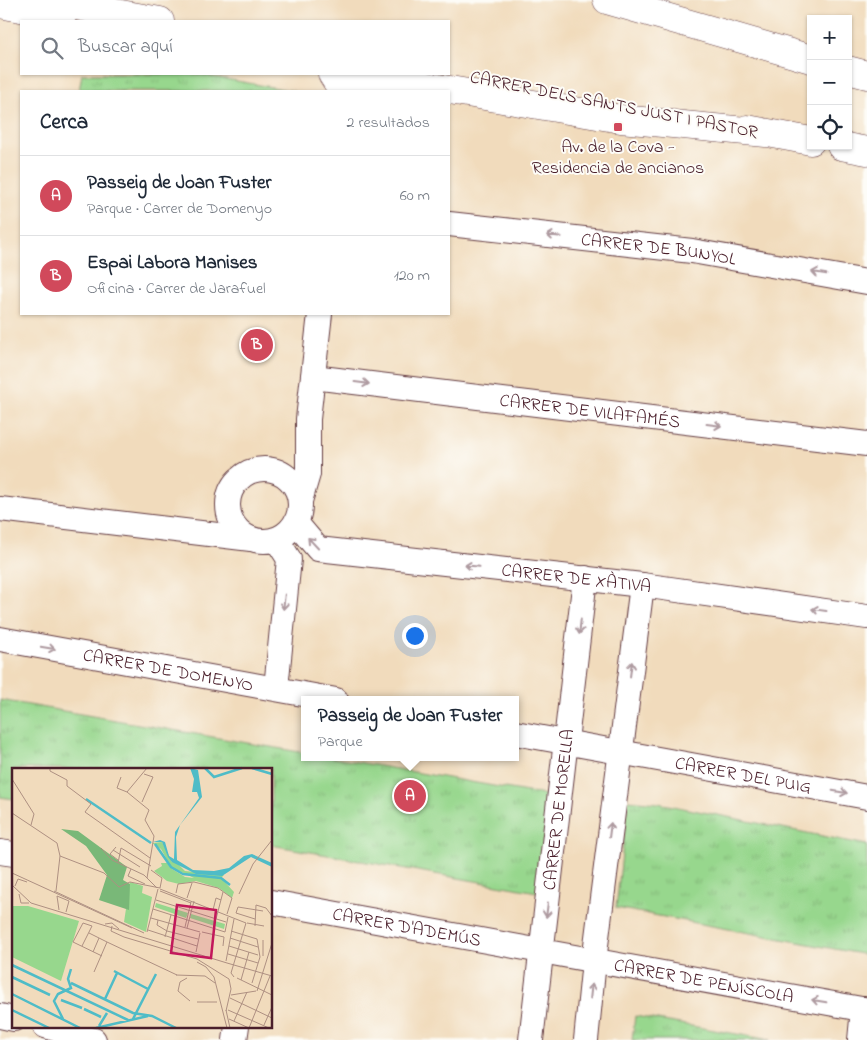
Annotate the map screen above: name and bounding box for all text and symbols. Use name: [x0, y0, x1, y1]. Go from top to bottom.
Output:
map controls: [807, 15, 852, 150]
button: +: [807, 15, 852, 60]
search box: [20, 20, 450, 75]
icon: search: [38, 34, 66, 62]
text: Buscar aquí: [78, 34, 173, 61]
button: −: [807, 60, 852, 105]
street label: CARRER DELS SANTS JUST I PASTOR: [468, 65, 760, 147]
button: locate: [807, 105, 852, 150]
text: Cerca: [40, 108, 88, 138]
text: 2 resultados: [347, 111, 430, 135]
marker: Av. de la Cova - Residencia de ancianos: [612, 121, 624, 133]
place label: Av. de la Cova - Residencia de ancianos: [532, 135, 704, 182]
text: Passeig de Joan Fuster: [87, 170, 271, 197]
text: A: [51, 184, 61, 208]
text: 60 m: [400, 184, 430, 208]
text: Parque · Carrer de Domenyo: [87, 197, 272, 221]
street label: CARRER DE BUNYOL: [579, 228, 738, 274]
one-way arrow: [547, 231, 563, 241]
text: Espai Labora Manises: [87, 250, 258, 277]
text: B: [51, 264, 61, 288]
text: 120 m: [394, 264, 430, 288]
one-way arrow: [811, 268, 827, 278]
text: Oficina · Carrer de Jarafuel: [87, 277, 266, 301]
pin: B: [241, 326, 273, 364]
one-way arrow: [353, 378, 369, 388]
street label: CARRER DE VILAFAMÉS: [498, 389, 681, 436]
one-way arrow: [706, 421, 722, 431]
one-way arrow: [307, 536, 319, 549]
street label: CARRER DE XÀTIVA: [500, 558, 653, 601]
one-way arrow: [464, 561, 480, 571]
one-way arrow: [279, 594, 289, 610]
one-way arrow: [811, 605, 827, 615]
one-way arrow: [575, 618, 585, 634]
your location: [402, 623, 428, 649]
one-way arrow: [40, 643, 56, 653]
street label: CARRER DE DOMENYO: [81, 643, 255, 700]
one-way arrow: [626, 661, 636, 677]
popup: [301, 696, 519, 761]
text: Passeig de Joan Fuster: [318, 703, 502, 730]
street label: CARRER DE MORELLA: [538, 728, 582, 892]
text: Parque: [318, 730, 363, 754]
street label: CARRER DEL PUIG: [673, 751, 813, 802]
inset map: [12, 768, 272, 1028]
pin: A: [394, 777, 426, 815]
one-way arrow: [832, 787, 848, 797]
one-way arrow: [605, 822, 615, 838]
one-way arrow: [542, 901, 552, 917]
street label: CARRER D'ADEMÚS: [330, 902, 483, 955]
street label: CARRER DE PENÍSCOLA: [612, 953, 796, 1011]
one-way arrow: [586, 984, 596, 1000]
one-way arrow: [811, 996, 827, 1006]

